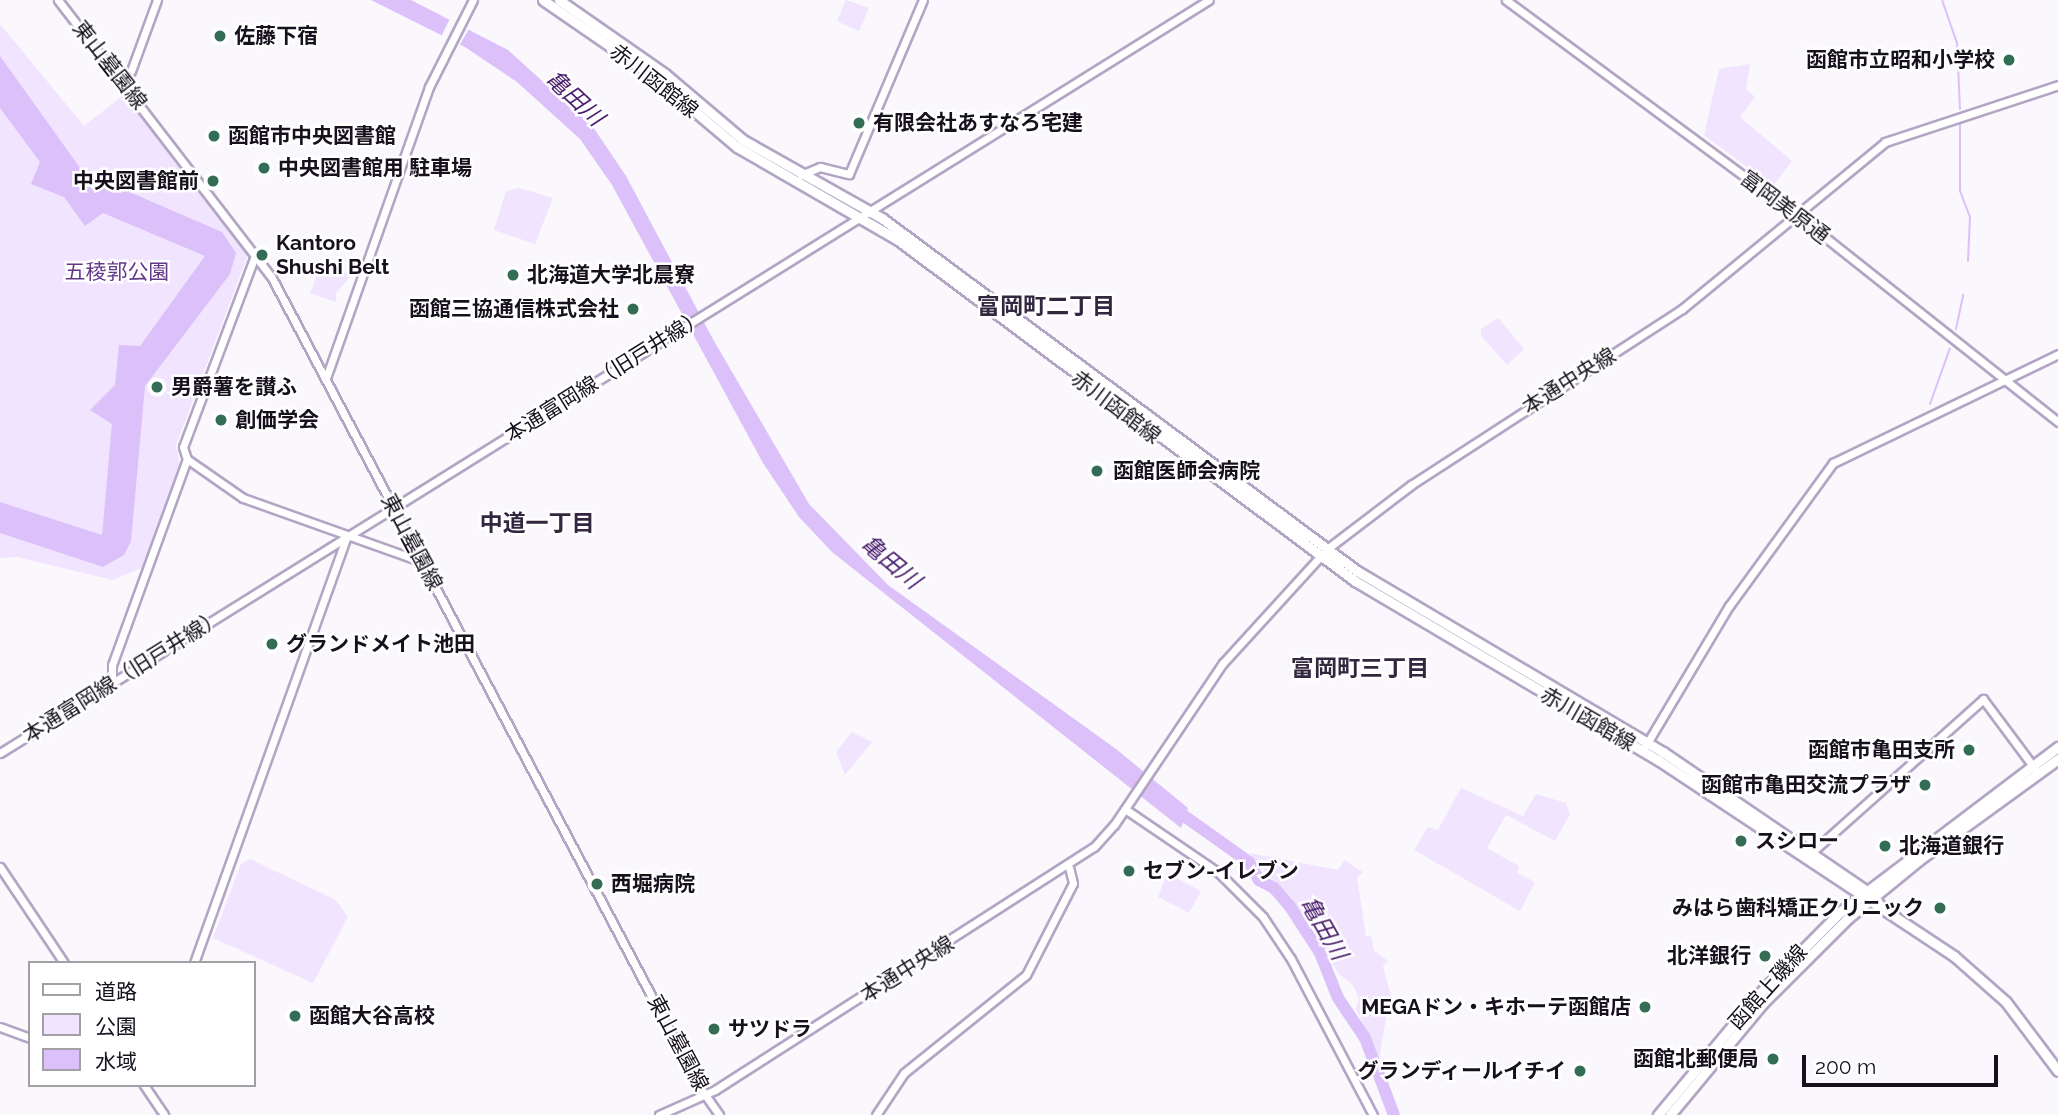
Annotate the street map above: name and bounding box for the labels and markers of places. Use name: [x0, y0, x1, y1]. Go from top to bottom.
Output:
place label: 佐藤下宿: [234, 23, 318, 49]
marker: 佐藤下宿: [212, 28, 228, 44]
place label: 函館市立昭和小学校: [1806, 47, 1995, 73]
marker: 函館市立昭和小学校: [2001, 52, 2017, 68]
place label: 有限会社あすなろ宅建: [873, 110, 1083, 136]
marker: 有限会社あすなろ宅建: [851, 115, 867, 131]
place label: 函館市中央図書館: [228, 123, 396, 149]
marker: 函館市中央図書館: [206, 128, 222, 144]
place label: 中央図書館用 駐車場: [278, 155, 472, 181]
marker: 中央図書館用 駐車場: [256, 160, 272, 176]
place label: 中央図書館前: [73, 168, 199, 194]
marker: 中央図書館前: [205, 173, 221, 189]
place label: Kantoro Shushi Belt: [276, 230, 389, 280]
marker: Kantoro Shushi Belt: [254, 247, 270, 263]
place label: 北海道大学北晨寮: [527, 262, 695, 288]
marker: 北海道大学北晨寮: [505, 267, 521, 283]
place label: 函館三協通信株式会社: [409, 296, 619, 322]
marker: 函館三協通信株式会社: [625, 301, 641, 317]
place label: 男爵薯を讃ふ: [171, 374, 297, 400]
marker: 男爵薯を讃ふ: [149, 379, 165, 395]
place label: 創価学会: [235, 407, 319, 433]
marker: 創価学会: [213, 412, 229, 428]
place label: 函館医師会病院: [1113, 458, 1260, 484]
marker: 函館医師会病院: [1087, 461, 1107, 481]
place label: グランドメイト池田: [286, 631, 475, 657]
marker: グランドメイト池田: [264, 636, 280, 652]
place label: 函館市亀田支所: [1808, 737, 1955, 763]
marker: 函館市亀田支所: [1961, 742, 1977, 758]
place label: 函館市亀田交流プラザ: [1701, 772, 1911, 798]
marker: 函館市亀田交流プラザ: [1917, 777, 1933, 793]
place label: スシロー: [1755, 828, 1839, 854]
marker: スシロー: [1733, 833, 1749, 849]
place label: 北海道銀行: [1899, 833, 2004, 859]
marker: 北海道銀行: [1877, 838, 1893, 854]
place label: セブン-イレブン: [1143, 858, 1299, 884]
marker: セブン-イレブン: [1121, 863, 1137, 879]
place label: 西堀病院: [611, 871, 695, 897]
marker: 西堀病院: [589, 876, 605, 892]
place label: みはら歯科矯正クリニック: [1672, 895, 1924, 921]
marker: みはら歯科矯正クリニック: [1930, 898, 1950, 918]
place label: 北洋銀行: [1667, 943, 1751, 969]
marker: 北洋銀行: [1757, 948, 1773, 964]
place label: MEGAドン・キホーテ函館店: [1361, 994, 1631, 1020]
marker: MEGAドン・キホーテ函館店: [1637, 999, 1653, 1015]
place label: 函館大谷高校: [309, 1003, 435, 1029]
marker: 函館大谷高校: [287, 1008, 303, 1024]
place label: サツドラ: [728, 1016, 812, 1042]
marker: サツドラ: [706, 1021, 722, 1037]
place label: 函館北郵便局: [1633, 1046, 1759, 1072]
marker: 函館北郵便局: [1765, 1051, 1781, 1067]
place label: グランディールイチイ: [1356, 1058, 1566, 1084]
marker: グランディールイチイ: [1572, 1063, 1588, 1079]

